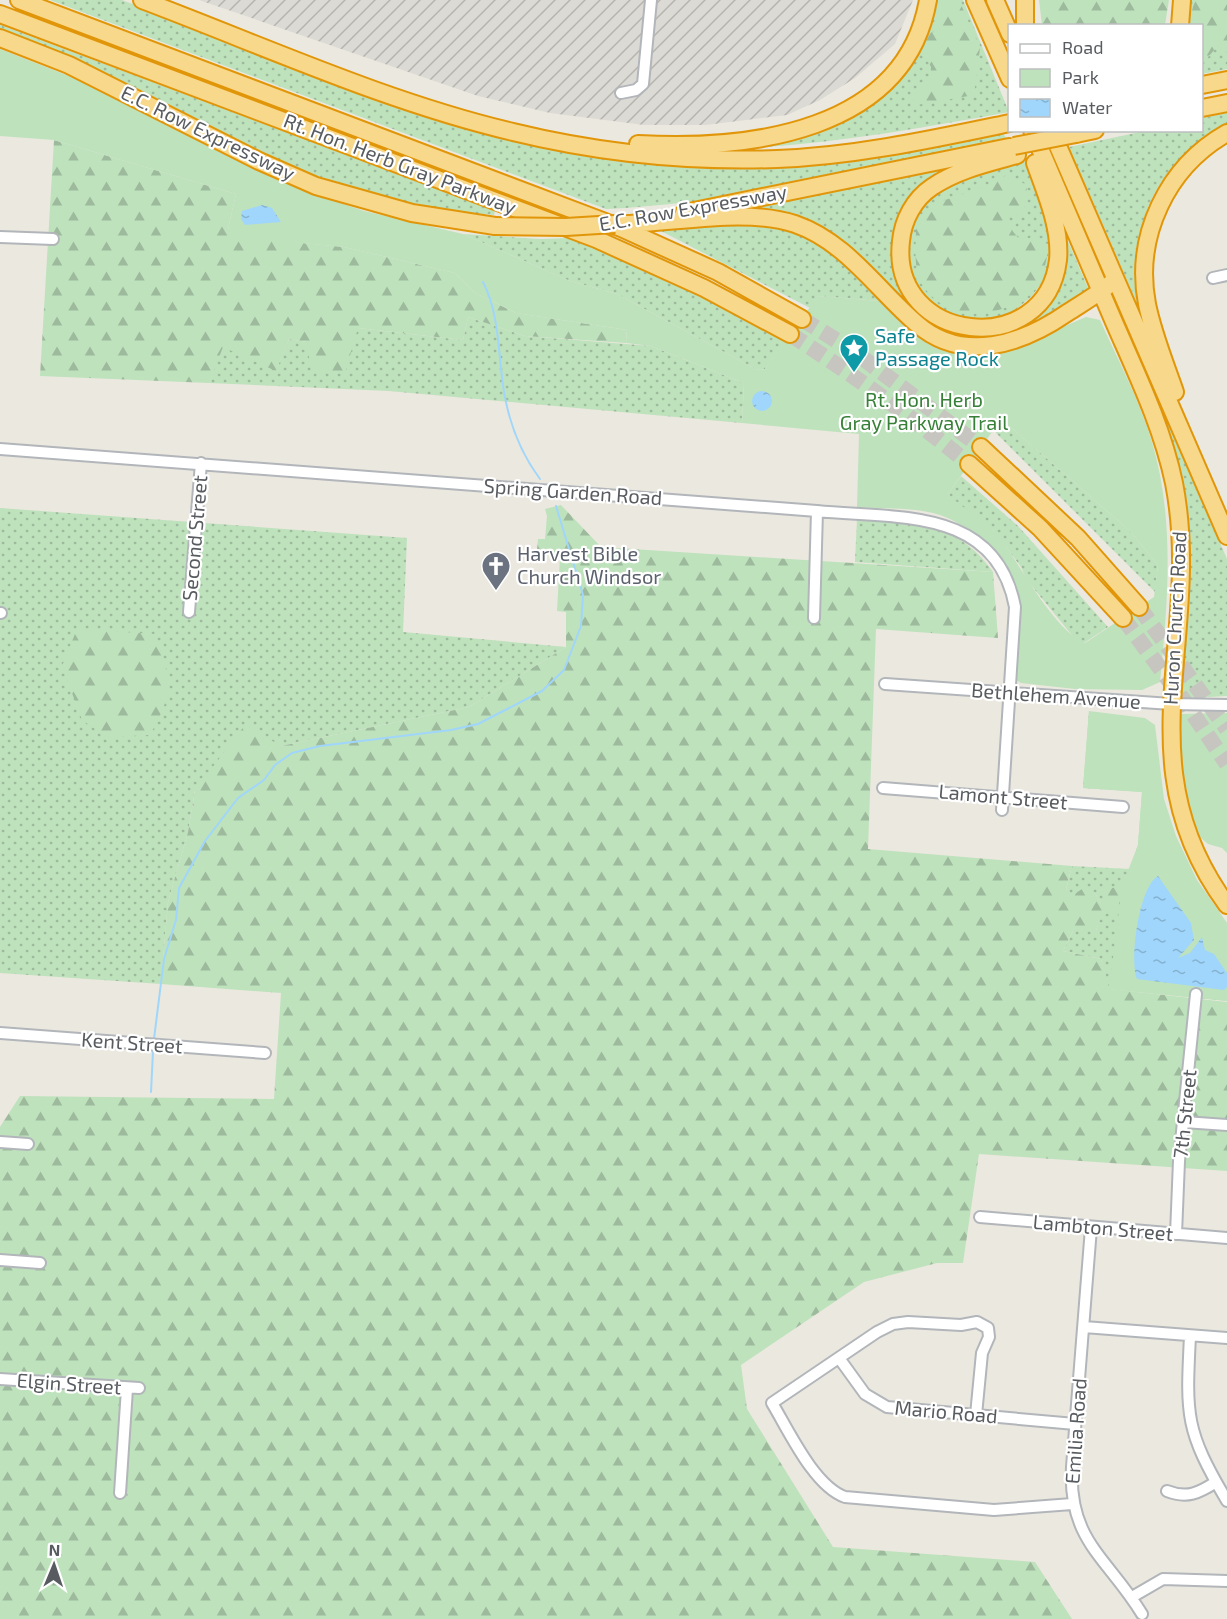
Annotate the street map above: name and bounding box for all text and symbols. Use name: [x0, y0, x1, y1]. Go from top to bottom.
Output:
legend: [1008, 24, 1203, 132]
text: Road: [1062, 36, 1103, 58]
text: Park: [1062, 66, 1099, 88]
street label: E.C. Row Expressway: [118, 80, 300, 185]
text: Water: [1062, 96, 1112, 118]
street label: Rt. Hon. Herb Gray Parkway: [281, 108, 521, 219]
street label: E.C. Row Expressway: [597, 179, 789, 235]
place label: Safe Passage Rock: [875, 323, 999, 370]
place icon: Safe Passage Rock: [838, 332, 870, 374]
park label: Rt. Hon. Herb Gray Parkway Trail: [840, 387, 1008, 434]
street label: Spring Garden Road: [483, 473, 663, 509]
street label: Second Street: [177, 474, 211, 602]
street label: Huron Church Road: [1157, 530, 1191, 705]
place label: Harvest Bible Church Windsor: [517, 541, 661, 588]
church icon: Harvest Bible Church Windsor: [480, 550, 512, 592]
street label: Bethlehem Avenue: [970, 677, 1142, 713]
street label: Lamont Street: [938, 778, 1069, 814]
street label: Kent Street: [81, 1026, 184, 1058]
street label: 7th Street: [1167, 1068, 1201, 1160]
street label: Lambton Street: [1032, 1209, 1175, 1245]
street label: Elgin Street: [16, 1367, 123, 1399]
street label: Emilia Road: [1059, 1377, 1091, 1485]
street label: Mario Road: [894, 1395, 999, 1427]
north arrow: [24, 1535, 84, 1595]
text: N: [48, 1540, 61, 1559]

